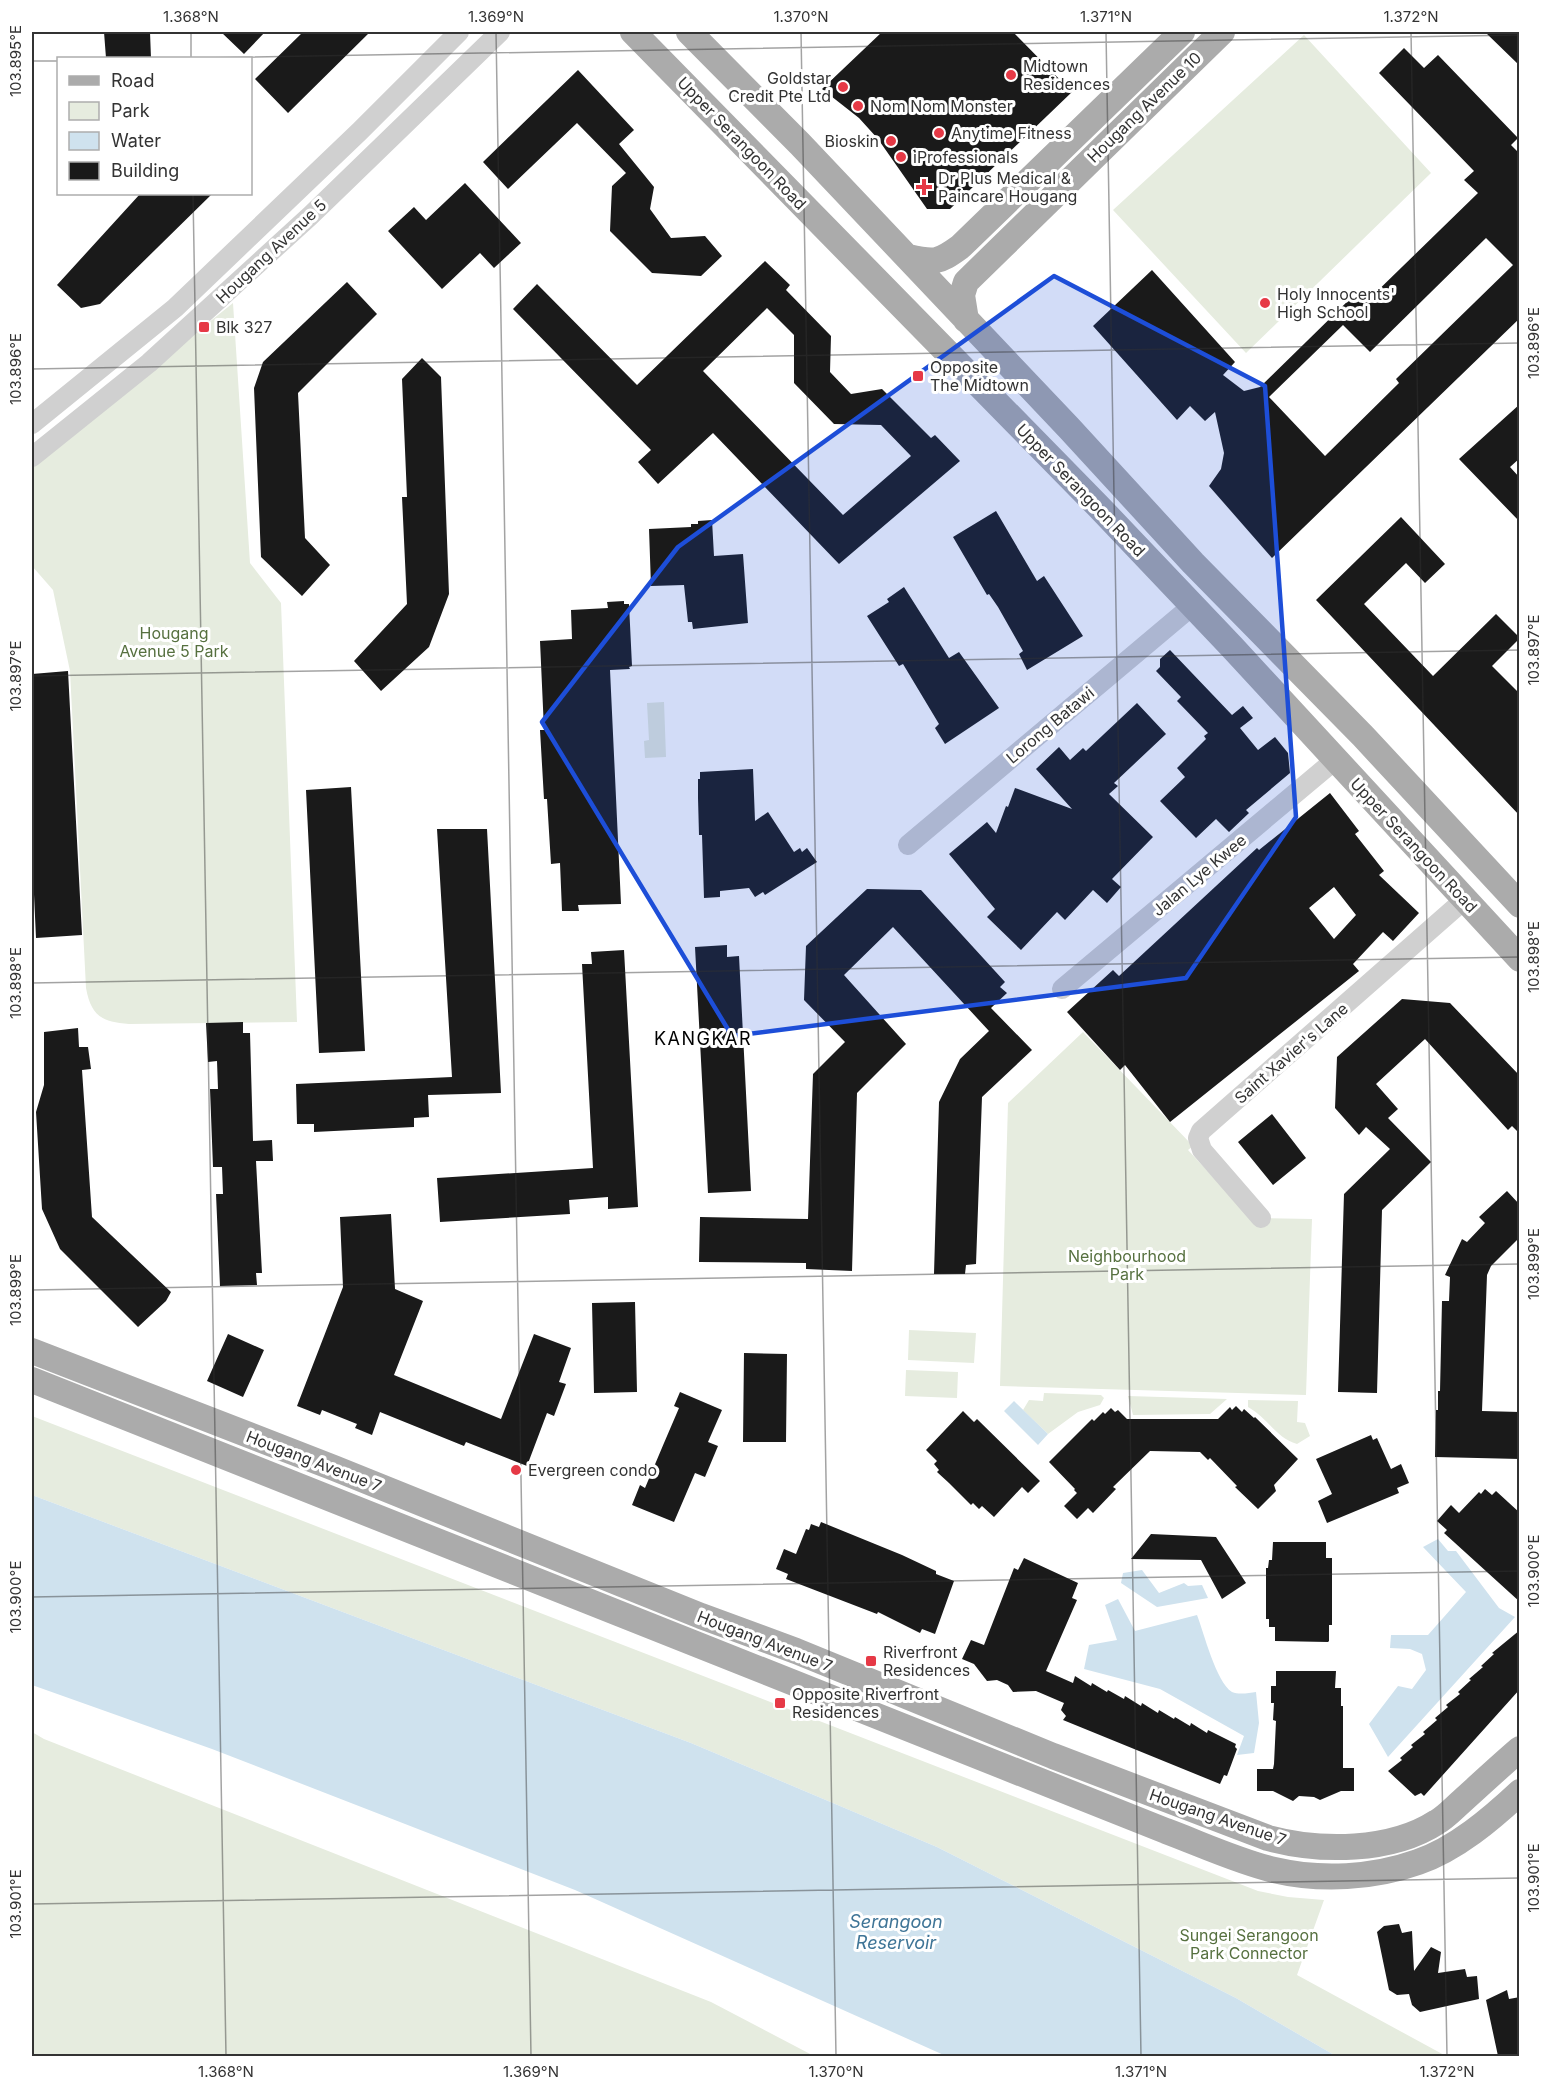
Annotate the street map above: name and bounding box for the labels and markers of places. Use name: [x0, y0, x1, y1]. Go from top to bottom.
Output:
place label: Midtown Residences: [1023, 56, 1110, 94]
place label: Goldstar Credit Pte Ltd: [728, 68, 831, 106]
marker: Midtown Residences: [1004, 68, 1018, 82]
marker: Goldstar Credit Pte Ltd: [836, 80, 850, 94]
place label: Nom Nom Monster: [870, 96, 1013, 116]
marker: Nom Nom Monster: [851, 99, 865, 113]
place label: Anytime Fitness: [951, 123, 1072, 143]
marker: Anytime Fitness: [932, 126, 946, 140]
place label: Bioskin: [825, 131, 879, 151]
marker: Bioskin: [884, 134, 898, 148]
place label: iProfessionals: [913, 147, 1018, 167]
marker: iProfessionals: [894, 150, 908, 164]
place label: Dr Plus Medical & Paincare Hougang: [938, 168, 1077, 206]
marker: Dr Plus Medical & Paincare Hougang: [915, 178, 933, 196]
place label: Holy Innocents' High School: [1277, 284, 1395, 322]
marker: Holy Innocents' High School: [1258, 296, 1272, 310]
place label: Blk 327: [216, 317, 272, 337]
marker: Blk 327: [197, 320, 211, 334]
place label: Opposite The Midtown: [930, 357, 1029, 395]
marker: Opposite The Midtown: [911, 369, 925, 383]
place label: Evergreen condo: [528, 1460, 657, 1480]
marker: Evergreen condo: [509, 1463, 523, 1477]
place label: Riverfront Residences: [883, 1642, 970, 1680]
marker: Riverfront Residences: [864, 1654, 878, 1668]
place label: Opposite Riverfront Residences: [792, 1684, 939, 1722]
marker: Opposite Riverfront Residences: [773, 1696, 787, 1710]

